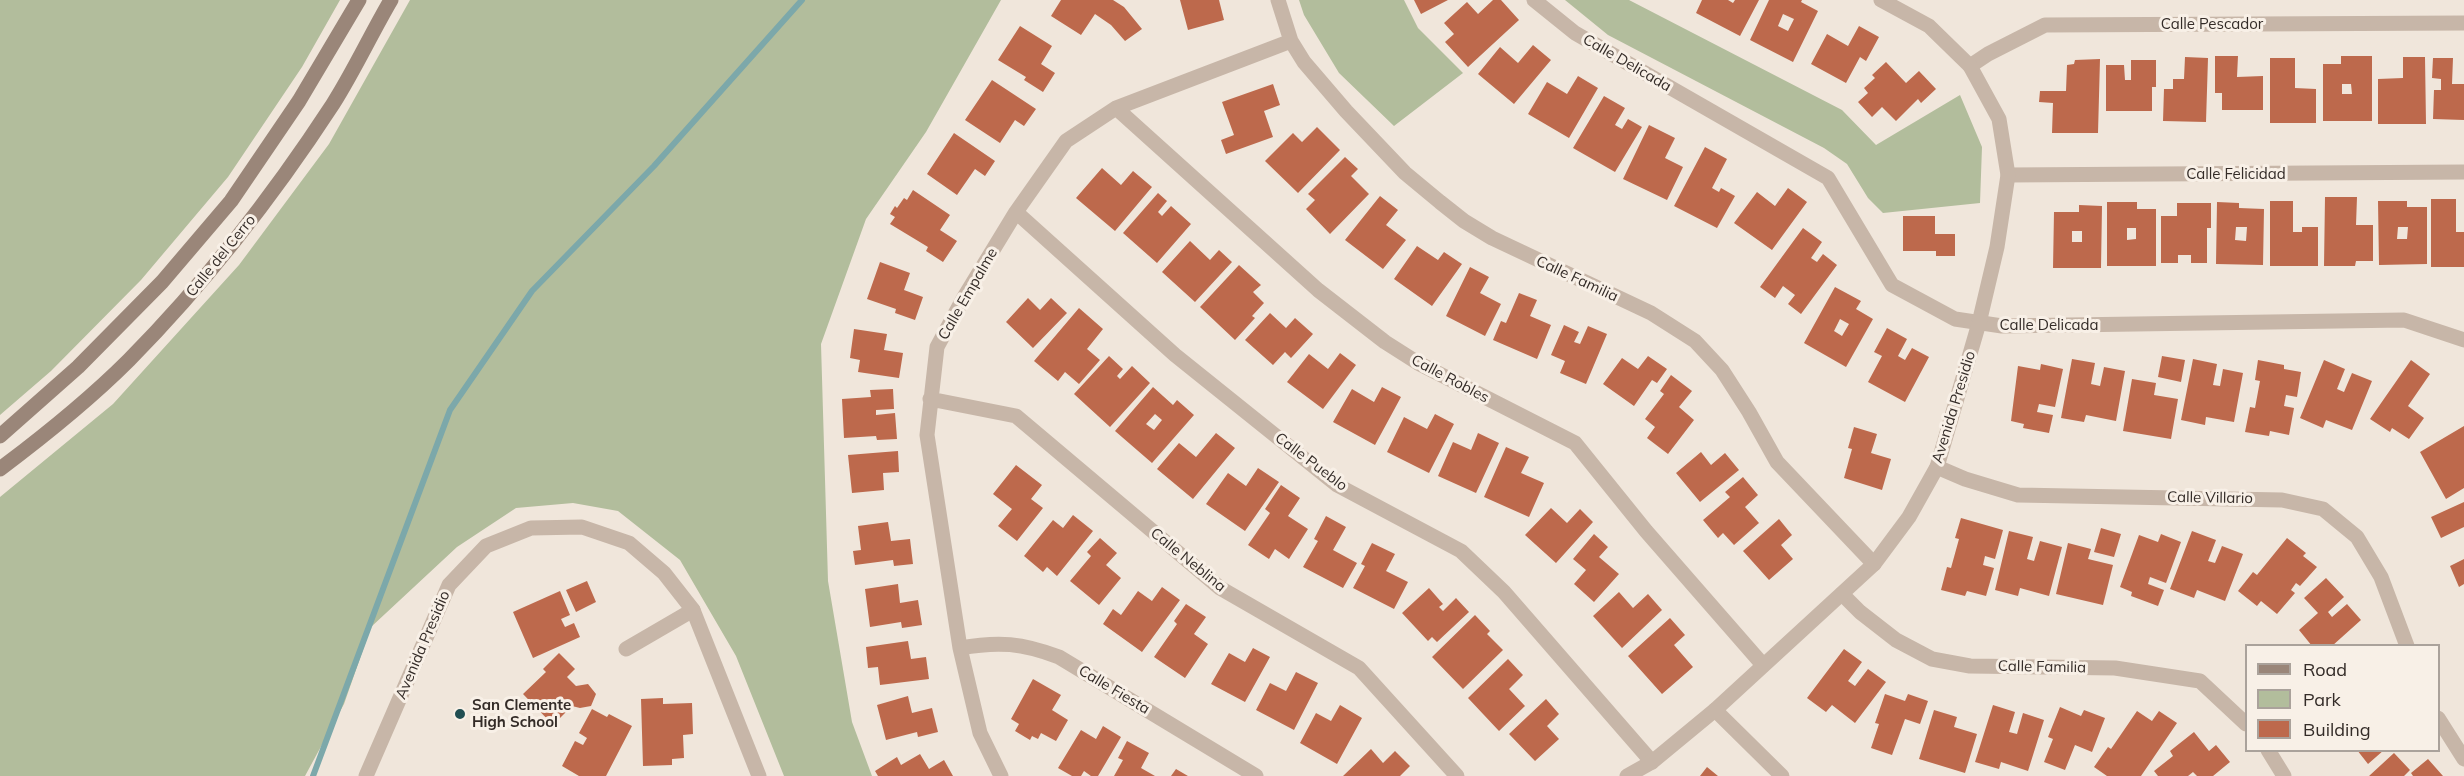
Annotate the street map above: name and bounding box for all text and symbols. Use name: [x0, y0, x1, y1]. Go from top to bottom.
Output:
street label: Calle Pescador: [2161, 15, 2263, 33]
street label: Calle Delicada: [1580, 30, 1674, 96]
street label: Calle Felicidad: [2186, 165, 2286, 183]
street label: Calle del Cerro: [182, 211, 260, 301]
street label: Calle Empalme: [934, 245, 1002, 343]
street label: Calle Familia: [1533, 252, 1621, 306]
street label: Calle Delicada: [1999, 316, 2099, 334]
street label: Avenida Presidio: [1928, 349, 1980, 465]
street label: Calle Robles: [1408, 351, 1492, 407]
street label: Calle Pueblo: [1271, 429, 1351, 495]
street label: Calle Villario: [2167, 488, 2253, 508]
street label: Calle Neblina: [1147, 524, 1229, 596]
street label: Avenida Presidio: [392, 588, 454, 702]
legend: [2245, 644, 2440, 752]
street label: Calle Familia: [1998, 657, 2086, 677]
text: Road: [2303, 658, 2347, 681]
street label: Calle Fiesta: [1075, 662, 1153, 718]
text: Park: [2303, 688, 2341, 711]
place label: San Clemente High School: [472, 696, 571, 731]
marker: San Clemente High School: [453, 707, 467, 721]
text: Building: [2303, 718, 2371, 741]

